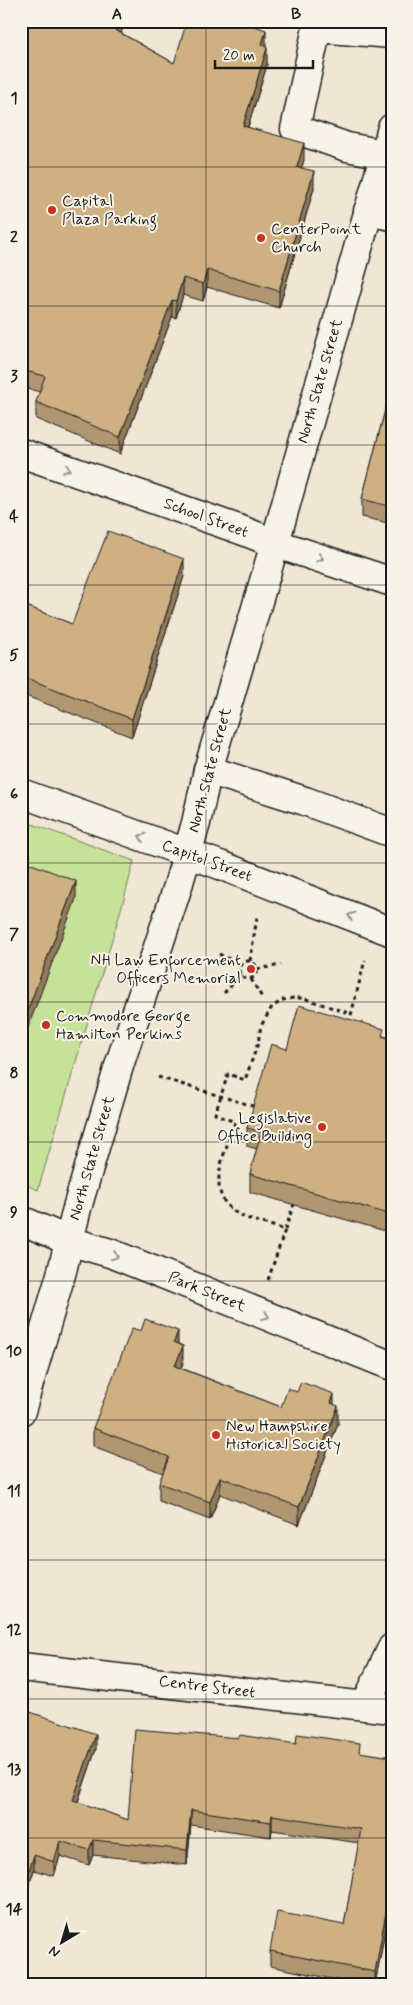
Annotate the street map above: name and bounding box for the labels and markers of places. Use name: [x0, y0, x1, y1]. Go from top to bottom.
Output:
place label: Capital Plaza Parking: [62, 191, 157, 231]
marker: Capital Plaza Parking: [46, 204, 58, 216]
place label: CenterPoint Church: [271, 219, 362, 258]
marker: CenterPoint Church: [255, 232, 267, 244]
place label: NH Law Enforcement Officers Memorial: [90, 950, 241, 989]
marker: NH Law Enforcement Officers Memorial: [245, 963, 257, 975]
place label: Commodore George Hamilton Perkins: [56, 1006, 191, 1045]
marker: Commodore George Hamilton Perkins: [40, 1019, 52, 1031]
place label: Legislative Office Building: [217, 1108, 312, 1148]
marker: Legislative Office Building: [316, 1121, 328, 1133]
place label: New Hampshire Historical Society: [226, 1416, 341, 1455]
marker: New Hampshire Historical Society: [210, 1429, 222, 1441]

